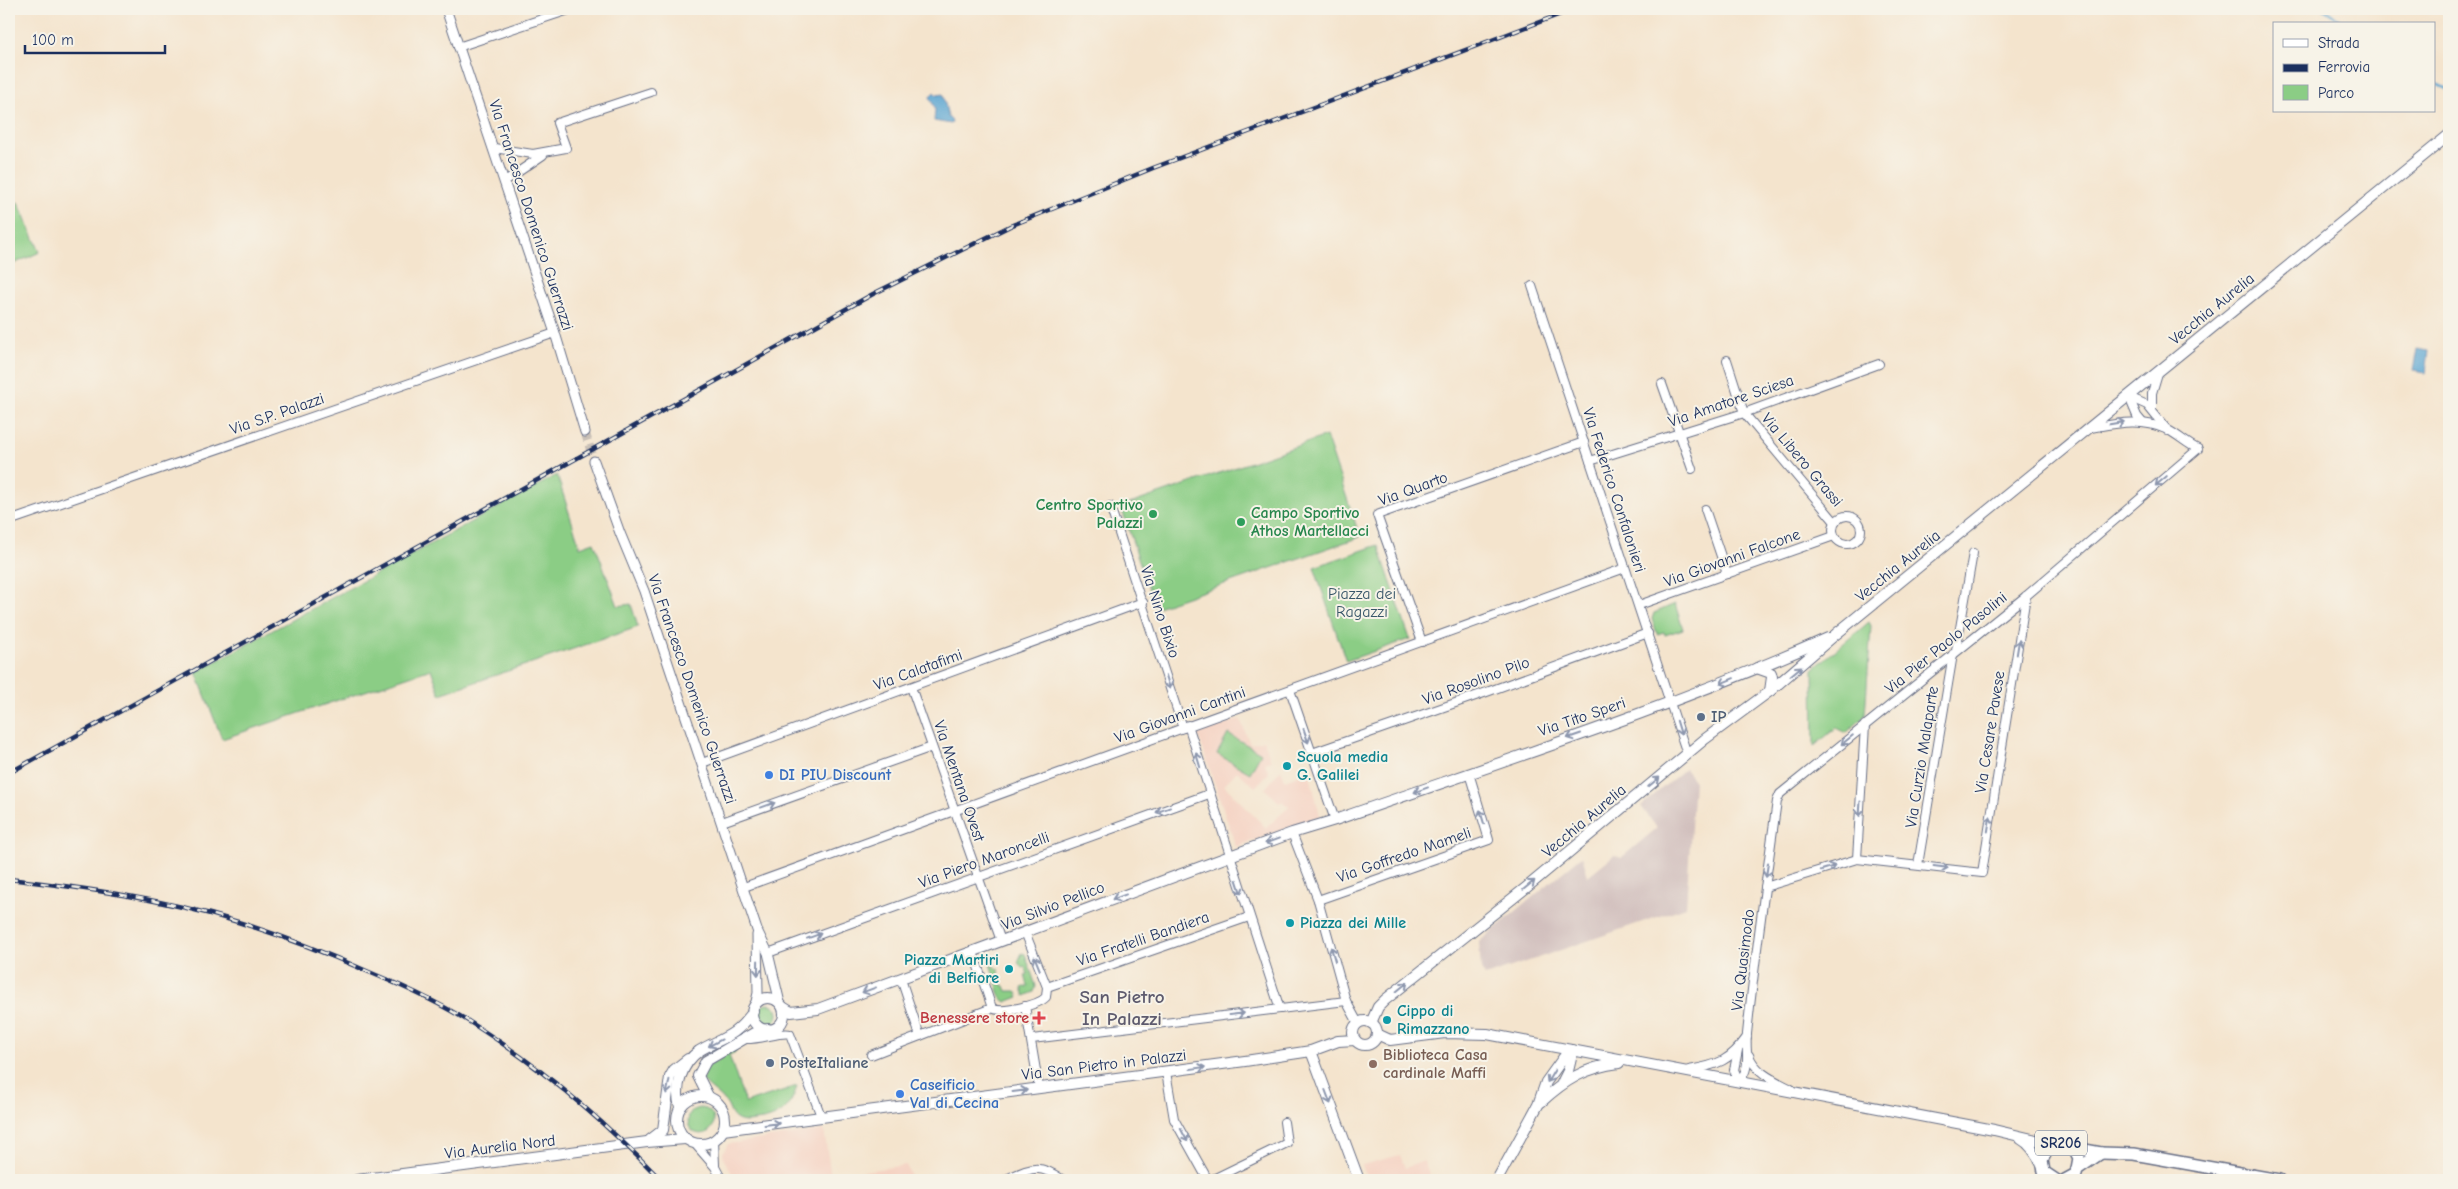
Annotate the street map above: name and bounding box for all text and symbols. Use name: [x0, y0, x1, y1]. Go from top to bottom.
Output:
scale bar: [25, 22, 165, 54]
legend: [2273, 22, 2436, 112]
text: 100 m: [32, 31, 74, 49]
text: Strada: [2318, 34, 2360, 52]
text: Ferrovia: [2318, 58, 2370, 76]
text: Parco: [2318, 84, 2354, 102]
street label: Via Francesco Domenico Guerrazzi: [485, 97, 577, 333]
street label: Vecchia Aurelia: [2166, 269, 2258, 349]
street label: Via Amatore Sciesa: [1666, 371, 1796, 431]
street label: Via S.P. Palazzi: [227, 389, 327, 439]
street label: Via Federico Confalonieri: [1579, 405, 1649, 575]
street label: Via Libero Grassi: [1758, 410, 1846, 510]
one-way arrow: [2108, 418, 2124, 427]
street label: Via Quarto: [1376, 468, 1450, 510]
one-way arrow: [2155, 476, 2168, 487]
place label: Centro Sportivo Palazzi: [1036, 496, 1143, 532]
place label: Campo Sportivo Athos Martellacci: [1251, 504, 1369, 540]
marker: Centro Sportivo Palazzi: [1147, 508, 1159, 520]
marker: Campo Sportivo Athos Martellacci: [1235, 516, 1247, 528]
street label: Via Giovanni Falcone: [1661, 525, 1803, 591]
street label: Vecchia Aurelia: [1852, 526, 1944, 606]
street label: Via Nino Bixio: [1137, 564, 1183, 660]
street label: Via Francesco Domenico Guerrazzi: [644, 572, 740, 806]
park label: Piazza dei Ragazzi: [1328, 585, 1396, 621]
street label: Via Pier Paolo Pasolini: [1881, 588, 2011, 698]
one-way arrow: [2013, 639, 2023, 655]
street label: Via Calatafimi: [871, 646, 965, 694]
street label: Via Rosolino Pilo: [1420, 653, 1532, 709]
one-way arrow: [1789, 665, 1802, 676]
street label: Via Cesare Pavese: [1971, 670, 2009, 794]
one-way arrow: [1164, 674, 1174, 690]
one-way arrow: [1720, 677, 1735, 686]
street label: Via Giovanni Cantini: [1112, 683, 1248, 747]
street label: Via Curzio Malaparte: [1902, 685, 1942, 829]
street label: Via Tito Speri: [1536, 694, 1628, 740]
place label: IP: [1711, 708, 1726, 726]
marker: IP: [1695, 711, 1707, 723]
street label: Via Mentana Ovest: [930, 718, 988, 844]
one-way arrow: [1675, 720, 1684, 735]
one-way arrow: [1302, 728, 1311, 744]
one-way arrow: [1567, 732, 1582, 741]
one-way arrow: [1841, 735, 1854, 746]
place label: Scuola media G. Galilei: [1297, 748, 1388, 784]
one-way arrow: [1193, 752, 1203, 768]
marker: Scuola media G. Galilei: [1281, 760, 1293, 772]
place label: DI PIU Discount: [779, 766, 892, 784]
marker: DI PIU Discount: [763, 769, 775, 781]
one-way arrow: [1648, 776, 1661, 787]
street label: Vecchia Aurelia: [1538, 781, 1630, 861]
one-way arrow: [1413, 786, 1429, 795]
one-way arrow: [760, 800, 775, 809]
one-way arrow: [1856, 801, 1865, 817]
one-way arrow: [1156, 806, 1172, 815]
one-way arrow: [1477, 809, 1487, 825]
one-way arrow: [1985, 817, 1995, 833]
street label: Via Goffredo Mameli: [1334, 824, 1474, 886]
street label: Via Piero Maroncelli: [916, 828, 1052, 892]
one-way arrow: [1264, 837, 1280, 846]
one-way arrow: [1762, 861, 1772, 877]
one-way arrow: [1820, 862, 1836, 872]
one-way arrow: [1932, 863, 1948, 873]
street label: Via Silvio Pellico: [999, 878, 1107, 934]
one-way arrow: [1235, 878, 1244, 894]
one-way arrow: [1523, 880, 1536, 891]
one-way arrow: [1112, 893, 1127, 902]
street label: Via Fratelli Bandiera: [1074, 908, 1212, 970]
street label: Via Quasimodo: [1728, 908, 1758, 1012]
place label: Piazza dei Mille: [1300, 914, 1406, 932]
marker: Piazza dei Mille: [1284, 917, 1296, 929]
one-way arrow: [805, 931, 821, 940]
one-way arrow: [1328, 946, 1337, 962]
place label: Piazza Martiri di Belfiore: [904, 951, 999, 987]
one-way arrow: [1032, 955, 1041, 971]
one-way arrow: [753, 960, 763, 976]
marker: Piazza Martiri di Belfiore: [1003, 963, 1015, 975]
one-way arrow: [1395, 981, 1408, 992]
one-way arrow: [861, 986, 877, 995]
district label: San Pietro In Palazzi: [1079, 986, 1165, 1030]
place label: Cippo di Rimazzano: [1397, 1002, 1470, 1038]
place label: Benessere store: [920, 1009, 1029, 1027]
one-way arrow: [1228, 1009, 1244, 1019]
marker: Benessere store: [1033, 1012, 1045, 1024]
marker: Cippo di Rimazzano: [1381, 1014, 1393, 1026]
one-way arrow: [709, 1038, 723, 1048]
street label: Via San Pietro in Palazzi: [1021, 1046, 1187, 1084]
place label: Biblioteca Casa cardinale Maffi: [1383, 1046, 1488, 1082]
place label: PosteItaliane: [780, 1054, 869, 1072]
marker: PosteItaliane: [764, 1057, 776, 1069]
marker: Biblioteca Casa cardinale Maffi: [1367, 1058, 1379, 1070]
one-way arrow: [1190, 1062, 1206, 1072]
one-way arrow: [1545, 1068, 1555, 1082]
place label: Caseificio Val di Cecina: [910, 1076, 999, 1112]
one-way arrow: [663, 1079, 672, 1095]
one-way arrow: [1011, 1085, 1027, 1095]
marker: Caseificio Val di Cecina: [894, 1088, 906, 1100]
one-way arrow: [1324, 1089, 1333, 1104]
one-way arrow: [764, 1119, 780, 1129]
one-way arrow: [1180, 1127, 1189, 1142]
road number: SR206: [2035, 1130, 2087, 1156]
street label: Via Aurelia Nord: [444, 1131, 556, 1163]

